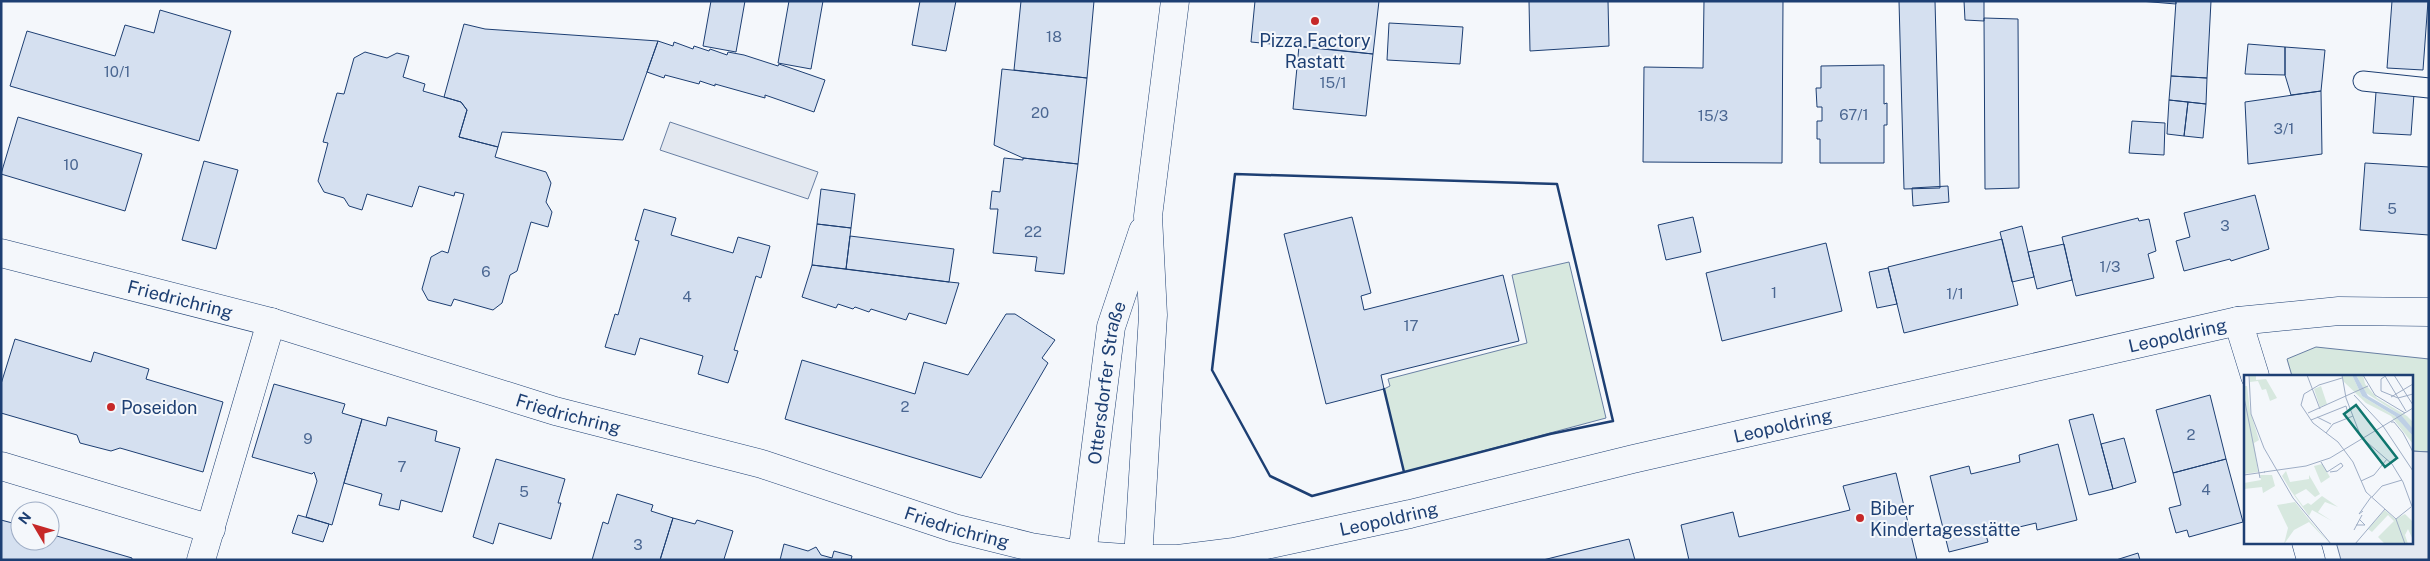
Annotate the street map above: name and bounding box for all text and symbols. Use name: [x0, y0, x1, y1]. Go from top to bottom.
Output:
marker: Pizza Factory Rastatt: [1309, 15, 1321, 27]
house number: 18: [1046, 28, 1062, 45]
place label: Pizza Factory Rastatt: [1259, 30, 1371, 72]
house number: 10/1: [104, 63, 130, 80]
house number: 15/1: [1319, 74, 1347, 91]
house number: 20: [1031, 104, 1049, 121]
house number: 67/1: [1839, 106, 1869, 123]
house number: 15/3: [1698, 107, 1728, 124]
house number: 3/1: [2274, 120, 2294, 137]
house number: 10: [63, 156, 79, 173]
house number: 5: [2387, 200, 2397, 217]
house number: 3: [2220, 217, 2230, 234]
house number: 22: [1024, 223, 1042, 240]
house number: 1/3: [2100, 258, 2120, 275]
house number: 6: [481, 263, 491, 280]
street label: Friedrichring: [125, 275, 235, 322]
house number: 1: [1771, 284, 1777, 301]
house number: 1/1: [1946, 285, 1964, 302]
house number: 4: [682, 288, 692, 305]
street label: Ottersdorfer Straße: [1083, 298, 1129, 466]
street label: Leopoldring: [2126, 313, 2229, 356]
house number: 17: [1403, 317, 1419, 334]
inset map: [2244, 375, 2412, 544]
street label: Friedrichring: [513, 389, 623, 438]
place label: Poseidon: [121, 397, 198, 418]
house number: 2: [901, 398, 910, 415]
marker: Poseidon: [105, 401, 117, 413]
street label: Leopoldring: [1731, 403, 1834, 446]
house number: 2: [2187, 426, 2196, 443]
house number: 9: [303, 430, 313, 447]
house number: 7: [397, 458, 407, 475]
house number: 4: [2201, 481, 2211, 498]
house number: 5: [519, 483, 529, 500]
street label: Leopoldring: [1337, 497, 1440, 539]
place label: Biber Kindertagesstätte: [1870, 498, 2020, 540]
north arrow: [10, 501, 60, 551]
street label: Friedrichring: [902, 502, 1012, 552]
text: N: [15, 509, 34, 527]
marker: Biber Kindertagesstätte: [1854, 512, 1866, 524]
house number: 3: [633, 536, 643, 553]

